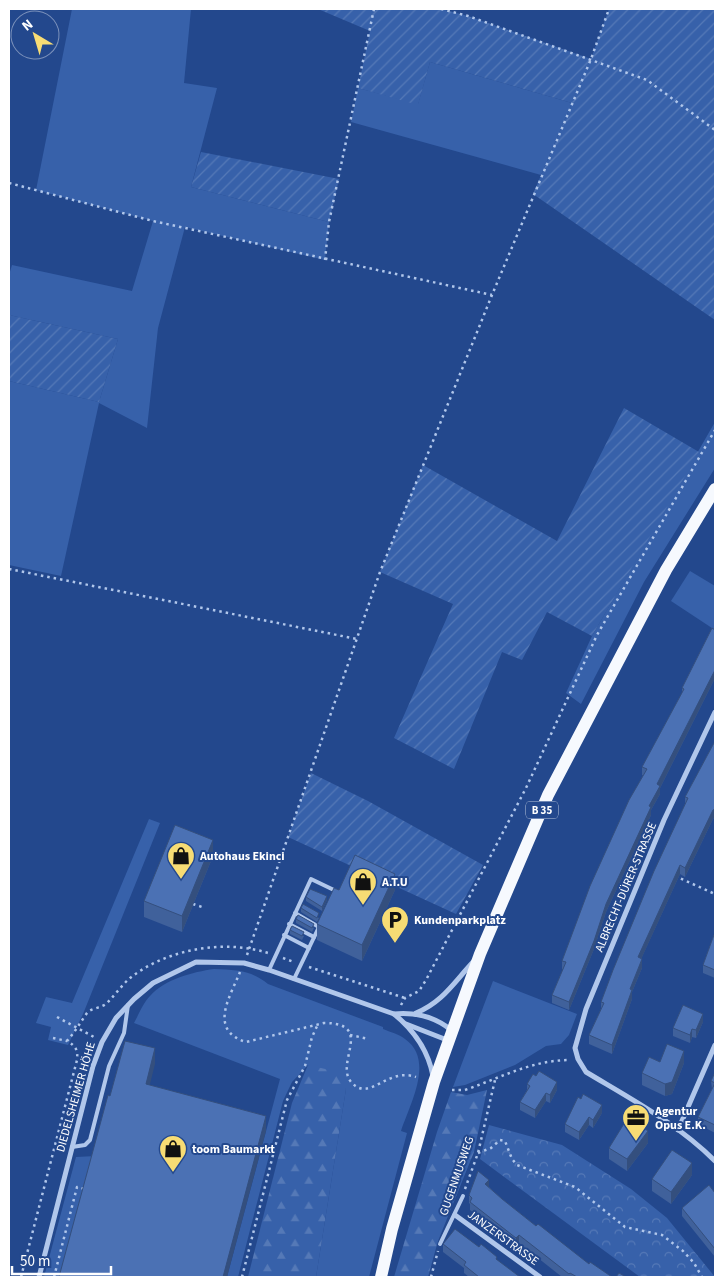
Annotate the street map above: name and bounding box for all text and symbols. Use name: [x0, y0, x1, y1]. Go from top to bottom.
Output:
north arrow: [10, 10, 60, 60]
text: N: [18, 15, 37, 36]
road number: B 35: [526, 802, 558, 818]
street label: ALBRECHT-DÜRER-STRASSE: [591, 819, 661, 955]
shop icon: Autohaus Ekinci: [166, 841, 196, 880]
place label: Autohaus Ekinci: [199, 848, 285, 865]
shop icon: A.T.U: [348, 867, 378, 906]
place label: A.T.U: [381, 874, 408, 891]
parking icon: Kundenparkplatz: [380, 905, 410, 944]
place label: Kundenparkplatz: [414, 912, 506, 929]
street label: DIEDELSHEIMER HÖHE: [52, 1040, 100, 1154]
office icon: Agentur Opus E.K.: [621, 1103, 651, 1142]
place label: Agentur Opus E.K.: [654, 1103, 706, 1134]
shop icon: toom Baumarkt: [158, 1134, 188, 1173]
street label: GUGENMUSWEG: [436, 1134, 478, 1218]
place label: toom Baumarkt: [192, 1141, 275, 1158]
street label: JANZERSTRASSE: [464, 1206, 542, 1270]
scale bar: [12, 1244, 111, 1276]
text: 50 m: [20, 1251, 50, 1272]

